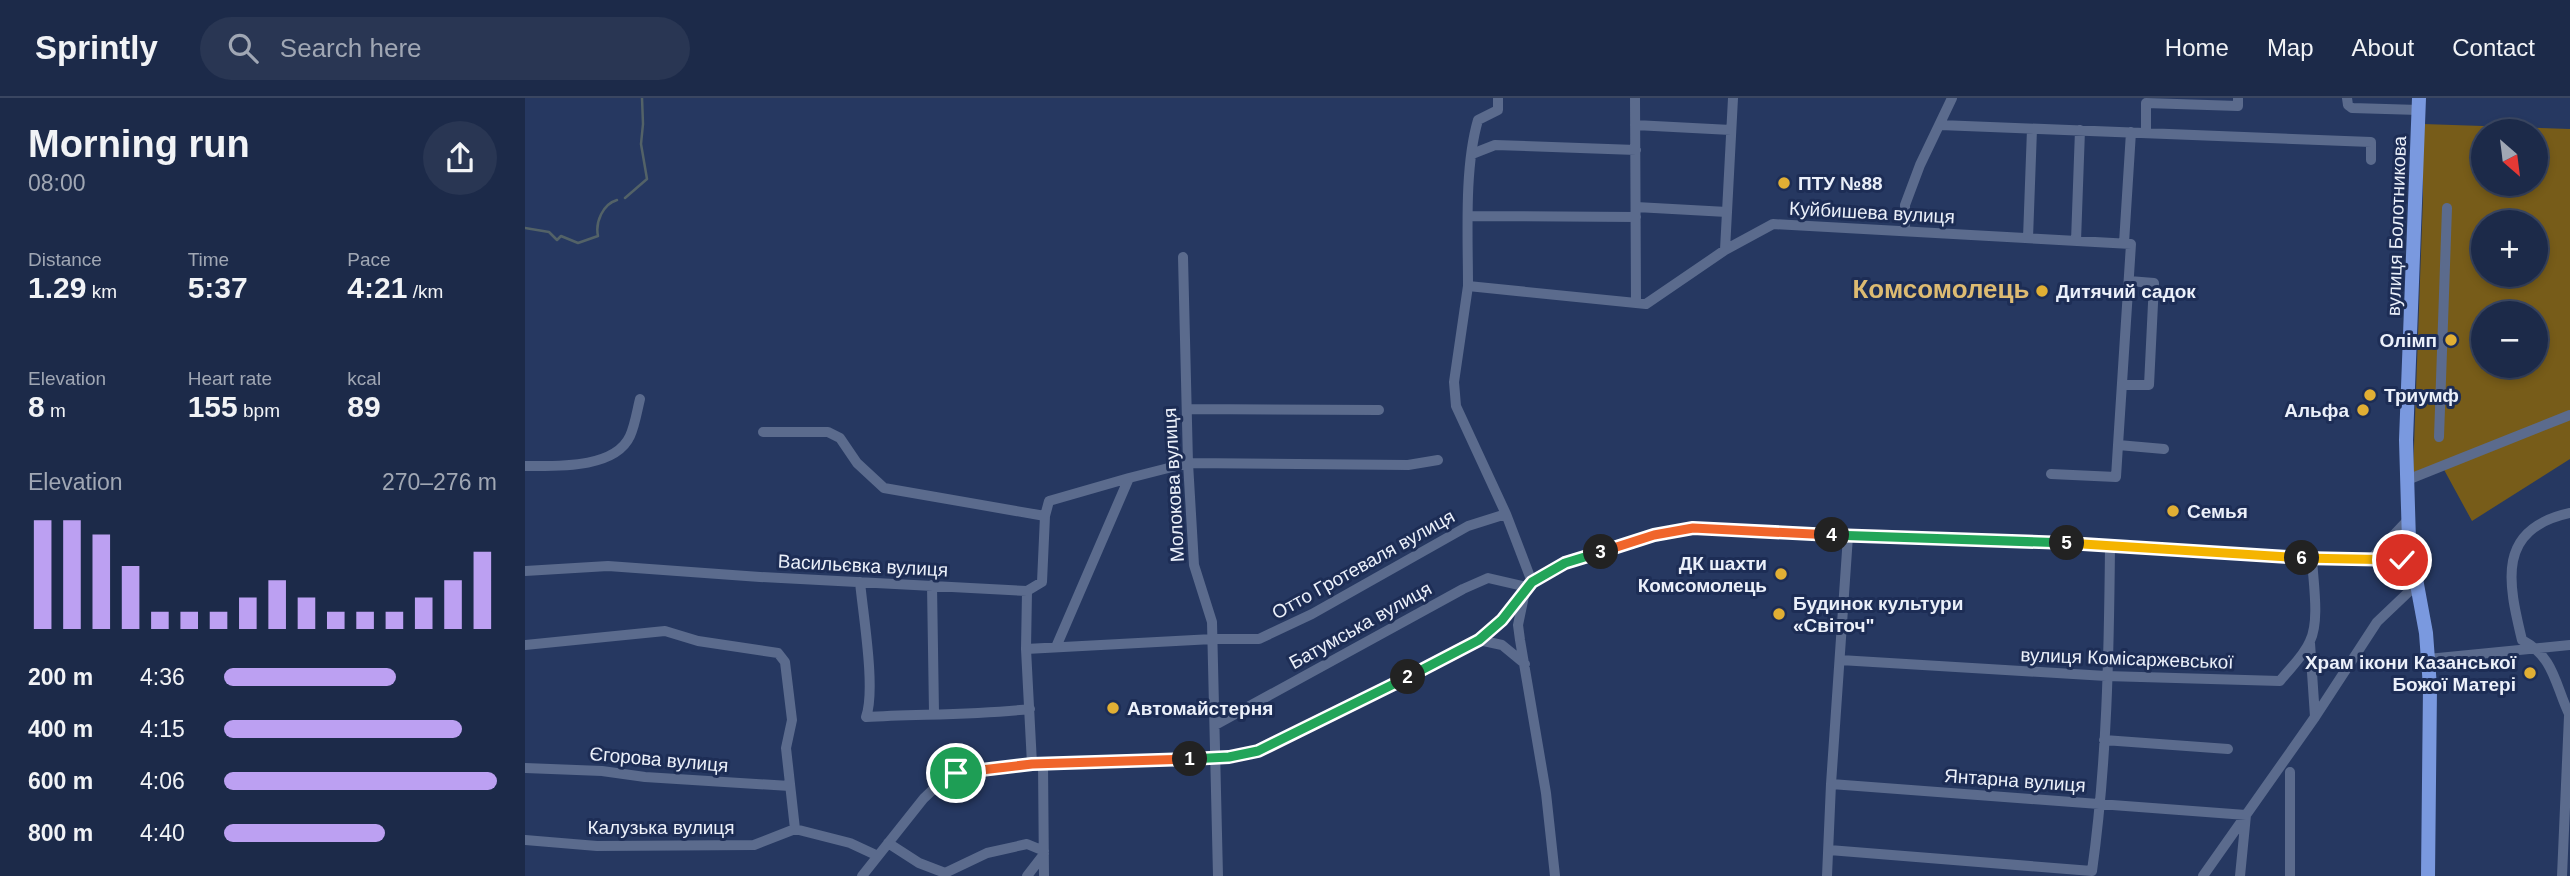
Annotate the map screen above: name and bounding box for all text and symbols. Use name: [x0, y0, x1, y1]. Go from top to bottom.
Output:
search box: [200, 17, 690, 80]
text: Sprintly: [35, 29, 158, 66]
icon: search: [224, 29, 262, 67]
text: Search here: [280, 33, 422, 63]
text: Home: [2165, 34, 2229, 61]
text: Map: [2267, 34, 2314, 61]
text: About: [2352, 34, 2414, 61]
text: Contact: [2452, 34, 2535, 61]
north arrow: [2471, 119, 2548, 196]
map controls: [2471, 119, 2548, 378]
button: share: [423, 121, 497, 195]
text: Morning run: [28, 123, 250, 165]
street label: вулиця Болотникова: [2383, 135, 2410, 316]
text: 08:00: [28, 170, 86, 196]
place label: ПТУ №88: [1798, 173, 1883, 194]
marker: ПТУ №88: [1776, 175, 1792, 191]
street label: Куйбишева вулиця: [1789, 198, 1955, 227]
button: +: [2471, 210, 2548, 287]
text: Distance: [28, 249, 102, 270]
text: Time: [188, 249, 229, 270]
text: Pace: [347, 249, 391, 270]
text: 1.29: [28, 271, 86, 304]
text: 5:37: [188, 271, 248, 304]
text: 4:21: [347, 271, 407, 304]
district label: Комсомолець: [1852, 274, 2030, 304]
text: km: [86, 281, 117, 302]
text: /km: [407, 281, 443, 302]
place label: Дитячий садок: [2056, 281, 2196, 302]
marker: Дитячий садок: [2034, 283, 2050, 299]
button: −: [2471, 301, 2548, 378]
place label: Олімп: [2380, 330, 2437, 351]
marker: Олімп: [2443, 332, 2459, 348]
text: Elevation: [28, 368, 106, 389]
text: Heart rate: [188, 368, 272, 389]
text: kcal: [347, 368, 381, 389]
place label: Триумф: [2384, 385, 2459, 406]
marker: Триумф: [2362, 387, 2378, 403]
text: 8: [28, 390, 45, 423]
text: 155: [188, 390, 238, 423]
text: 89: [347, 390, 381, 423]
text: m: [45, 400, 66, 421]
text: bpm: [238, 400, 280, 421]
place label: Альфа: [2284, 400, 2349, 421]
marker: Альфа: [2355, 402, 2371, 418]
street label: Молокова вулиця: [1159, 407, 1188, 563]
text: Elevation: [28, 469, 123, 495]
text: 270–276 m: [382, 469, 497, 495]
place label: Семья: [2187, 501, 2248, 522]
marker: Семья: [2165, 503, 2181, 519]
street label: Отто Гротеваля вулиця: [1268, 505, 1458, 623]
pin: 4: [1815, 518, 1849, 552]
text: 4: [1826, 524, 1837, 545]
pin: 5: [2049, 526, 2085, 560]
pin: [2372, 530, 2432, 590]
text: 5: [2061, 532, 2072, 553]
pin: 3: [1583, 534, 1619, 570]
pin: 6: [2285, 540, 2320, 575]
text: 3: [1595, 541, 1606, 562]
icon: check: [2383, 541, 2421, 579]
text: 6: [2296, 547, 2307, 568]
street label: Васильєвка вулиця: [777, 551, 949, 580]
place label: ДК шахти Комсомолець: [1638, 553, 1767, 596]
marker: ДК шахти Комсомолець: [1773, 566, 1789, 582]
street label: Батумська вулиця: [1285, 578, 1435, 673]
place label: Будинок культури «Світоч": [1793, 593, 1963, 636]
marker: Будинок культури «Світоч": [1771, 606, 1787, 622]
street label: вулиця Комісаржевської: [2020, 644, 2235, 673]
place label: Храм ікони Казанської Божої Матері: [2305, 652, 2517, 695]
pin: 2: [1391, 660, 1425, 694]
text: 200 m: [28, 664, 93, 690]
text: 4:36: [140, 664, 185, 690]
marker: Храм ікони Казанської Божої Матері: [2522, 665, 2538, 681]
text: 2: [1402, 666, 1413, 687]
place label: Автомайстерня: [1127, 698, 1273, 719]
marker: Автомайстерня: [1105, 700, 1121, 716]
text: 400 m: [28, 716, 93, 742]
text: 4:15: [140, 716, 185, 742]
pin: 1: [1173, 742, 1207, 776]
street label: Єгорова вулиця: [589, 743, 729, 776]
pin: [926, 743, 986, 803]
text: 1: [1184, 748, 1195, 769]
icon: arrive: [937, 754, 975, 792]
street label: Янтарна вулиця: [1943, 765, 2086, 796]
text: 600 m: [28, 768, 93, 794]
text: 4:06: [140, 768, 185, 794]
street label: Калузька вулиця: [587, 817, 735, 838]
text: 800 m: [28, 820, 93, 846]
text: 4:40: [140, 820, 185, 846]

